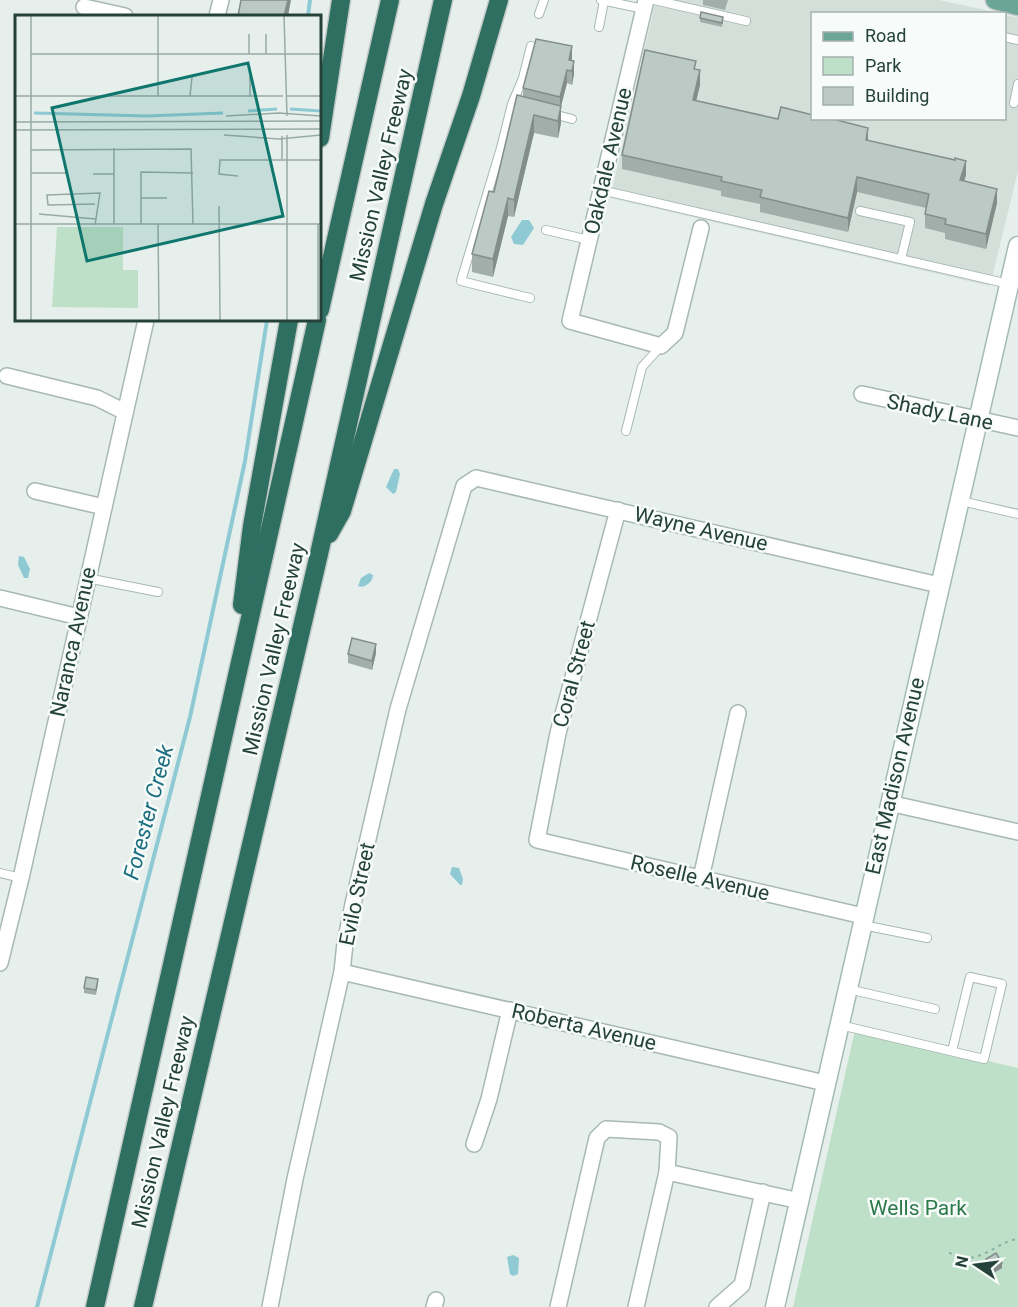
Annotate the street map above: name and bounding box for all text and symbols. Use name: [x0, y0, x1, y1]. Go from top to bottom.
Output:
legend: [811, 12, 1006, 120]
inset map: [15, 15, 321, 321]
text: Road: [865, 25, 906, 46]
text: Park: [865, 55, 902, 76]
street label: Mission Valley Freeway: [345, 66, 417, 284]
street label: Oakdale Avenue: [579, 85, 637, 237]
text: Building: [865, 85, 929, 106]
street label: Shady Lane: [885, 389, 995, 435]
street label: Wayne Avenue: [632, 502, 770, 556]
street label: Mission Valley Freeway: [238, 540, 310, 758]
street label: Naranca Avenue: [45, 565, 101, 719]
street label: Coral Street: [548, 618, 600, 730]
street label: East Madison Avenue: [861, 675, 929, 877]
water label: Forester Creek: [119, 741, 179, 882]
street label: Evilo Street: [334, 840, 380, 948]
street label: Roselle Avenue: [628, 850, 772, 906]
street label: Roberta Avenue: [509, 999, 659, 1055]
street label: Mission Valley Freeway: [127, 1013, 199, 1231]
park label: Wells Park: [869, 1196, 967, 1220]
north arrow: [946, 1235, 1006, 1295]
text: N: [951, 1254, 972, 1269]

